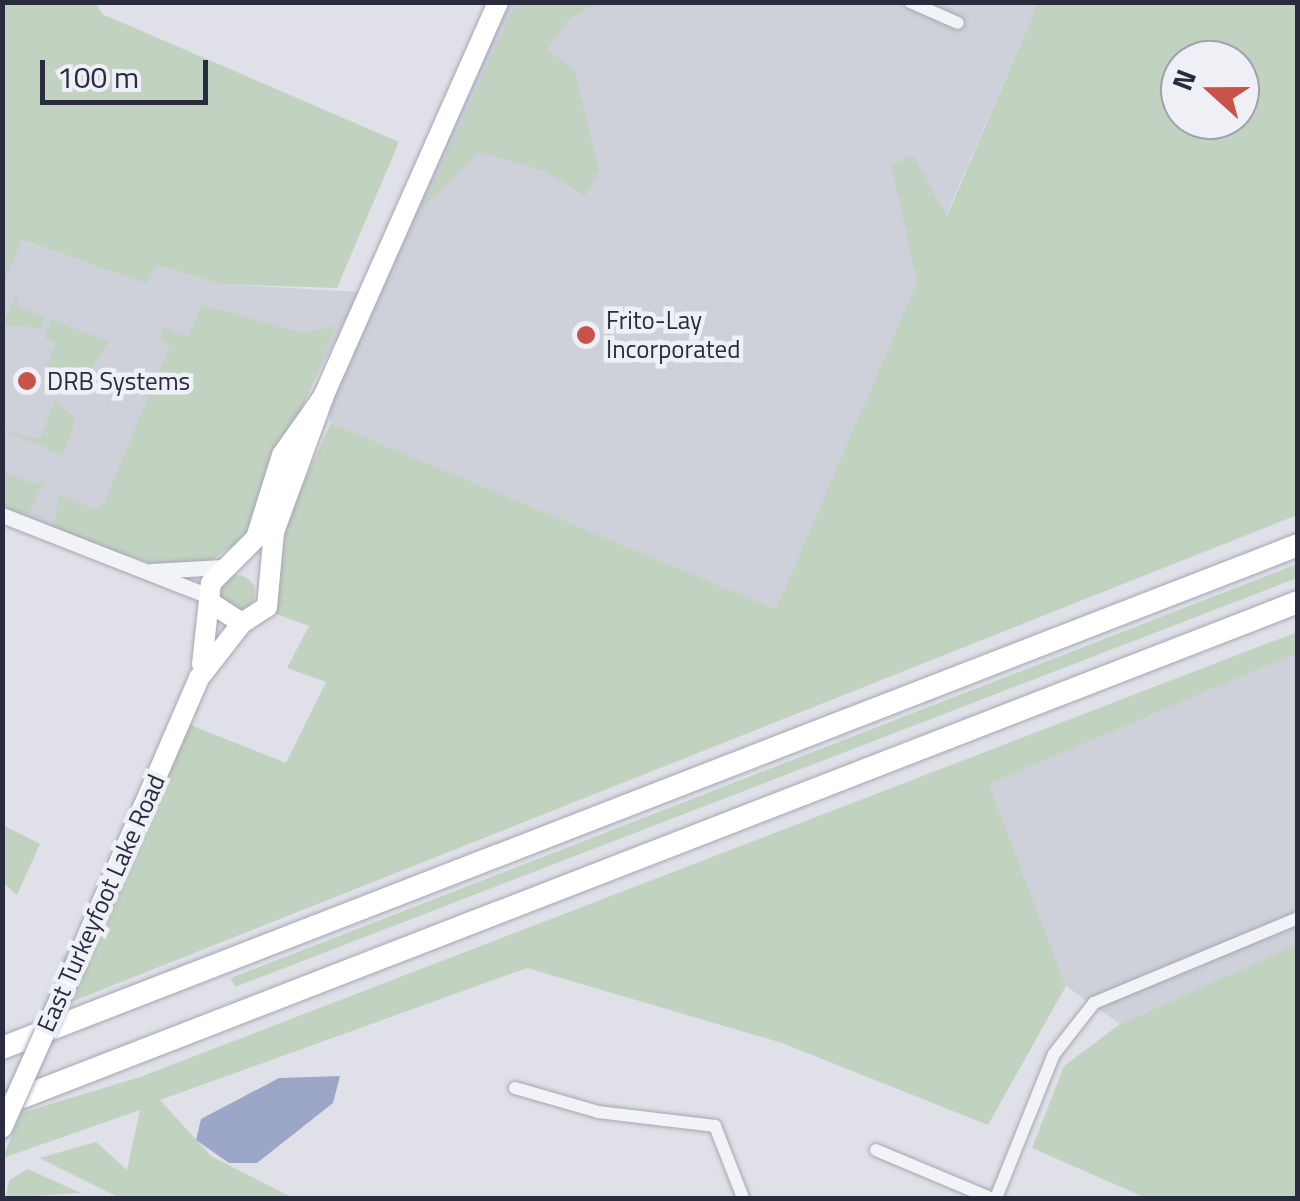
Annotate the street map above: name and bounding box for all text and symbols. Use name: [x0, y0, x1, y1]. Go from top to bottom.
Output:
scale bar: [45, 40, 212, 102]
north arrow: [1160, 40, 1260, 140]
text: 100 m: [57, 54, 139, 100]
text: N: [1160, 63, 1207, 97]
place label: Frito-Lay Incorporated: [606, 306, 740, 365]
marker: Frito-Lay Incorporated: [575, 324, 597, 346]
place label: DRB Systems: [47, 366, 190, 396]
marker: DRB Systems: [16, 370, 38, 392]
street label: East Turkeyfoot Lake Road: [31, 770, 171, 1036]

